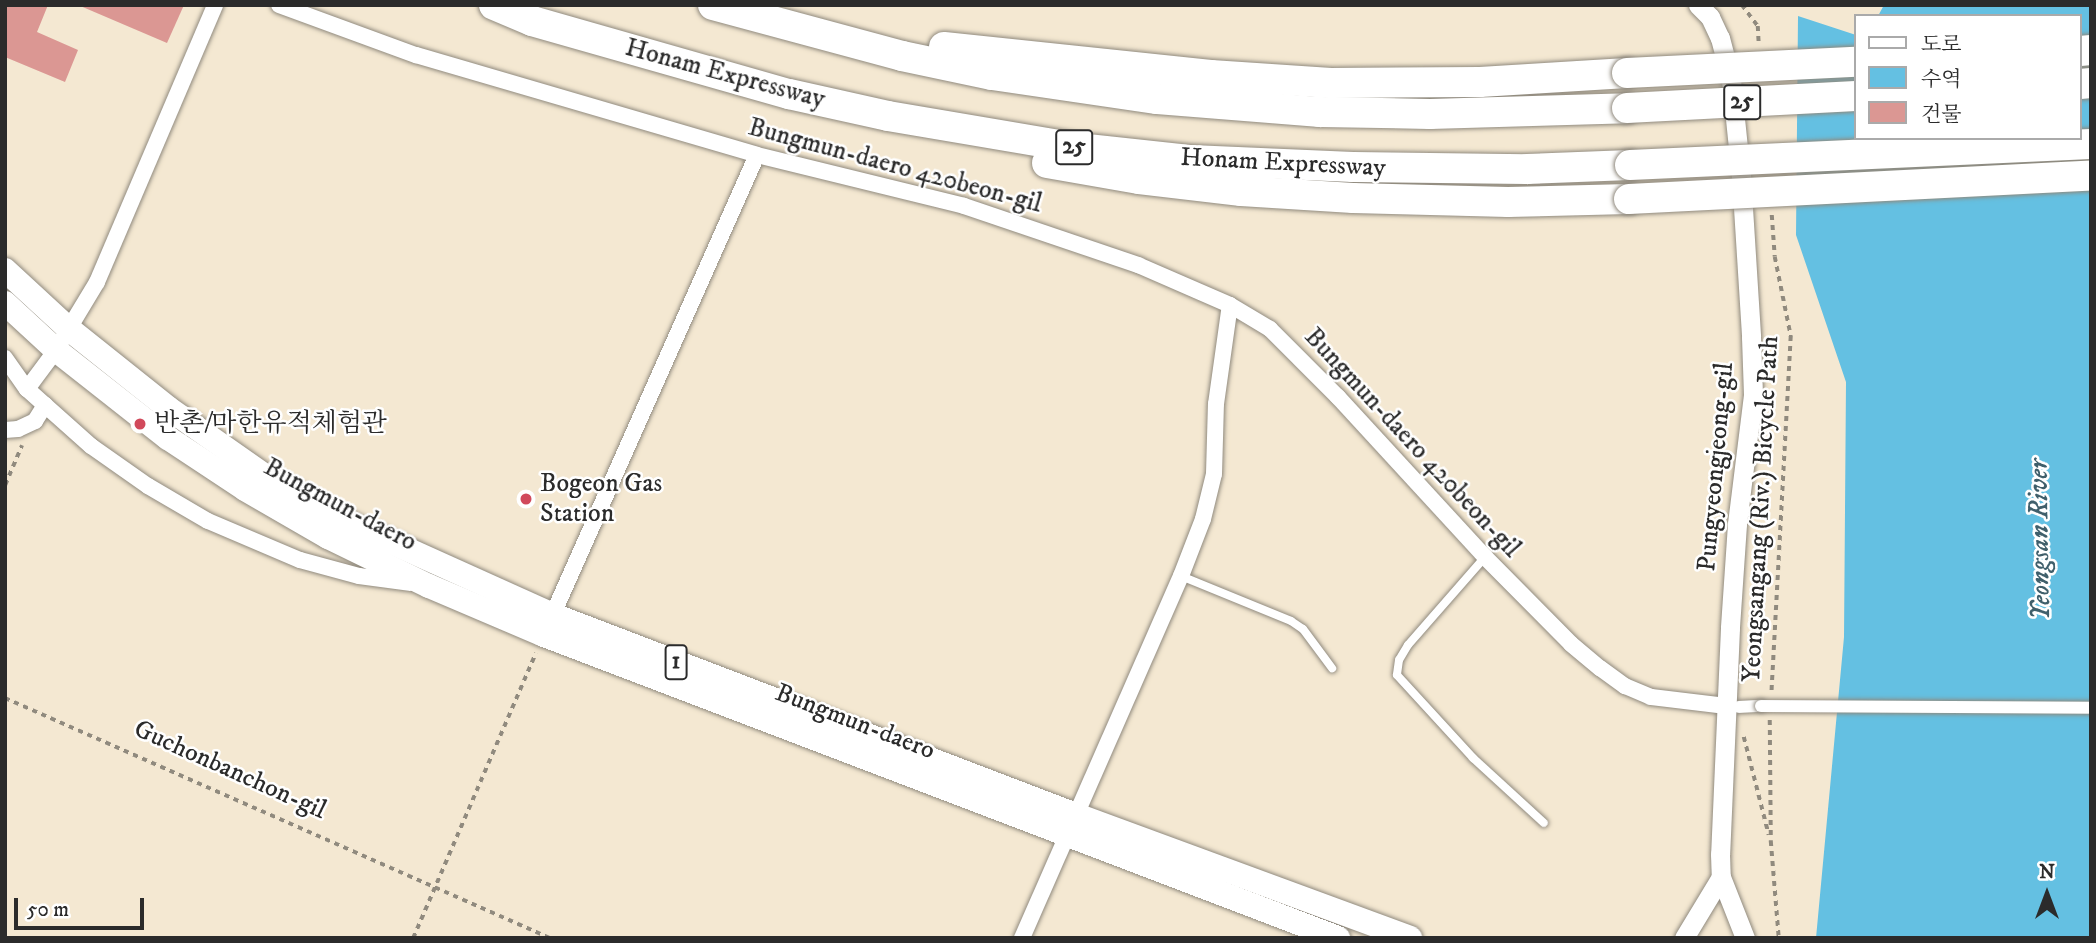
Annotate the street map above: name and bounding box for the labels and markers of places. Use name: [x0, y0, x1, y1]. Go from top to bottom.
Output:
place label: 반촌/마한유적체험관: [154, 408, 387, 440]
marker: 반촌/마한유적체험관: [132, 416, 148, 432]
place label: Bogeon Gas Station: [540, 468, 662, 530]
marker: Bogeon Gas Station: [518, 491, 534, 507]

